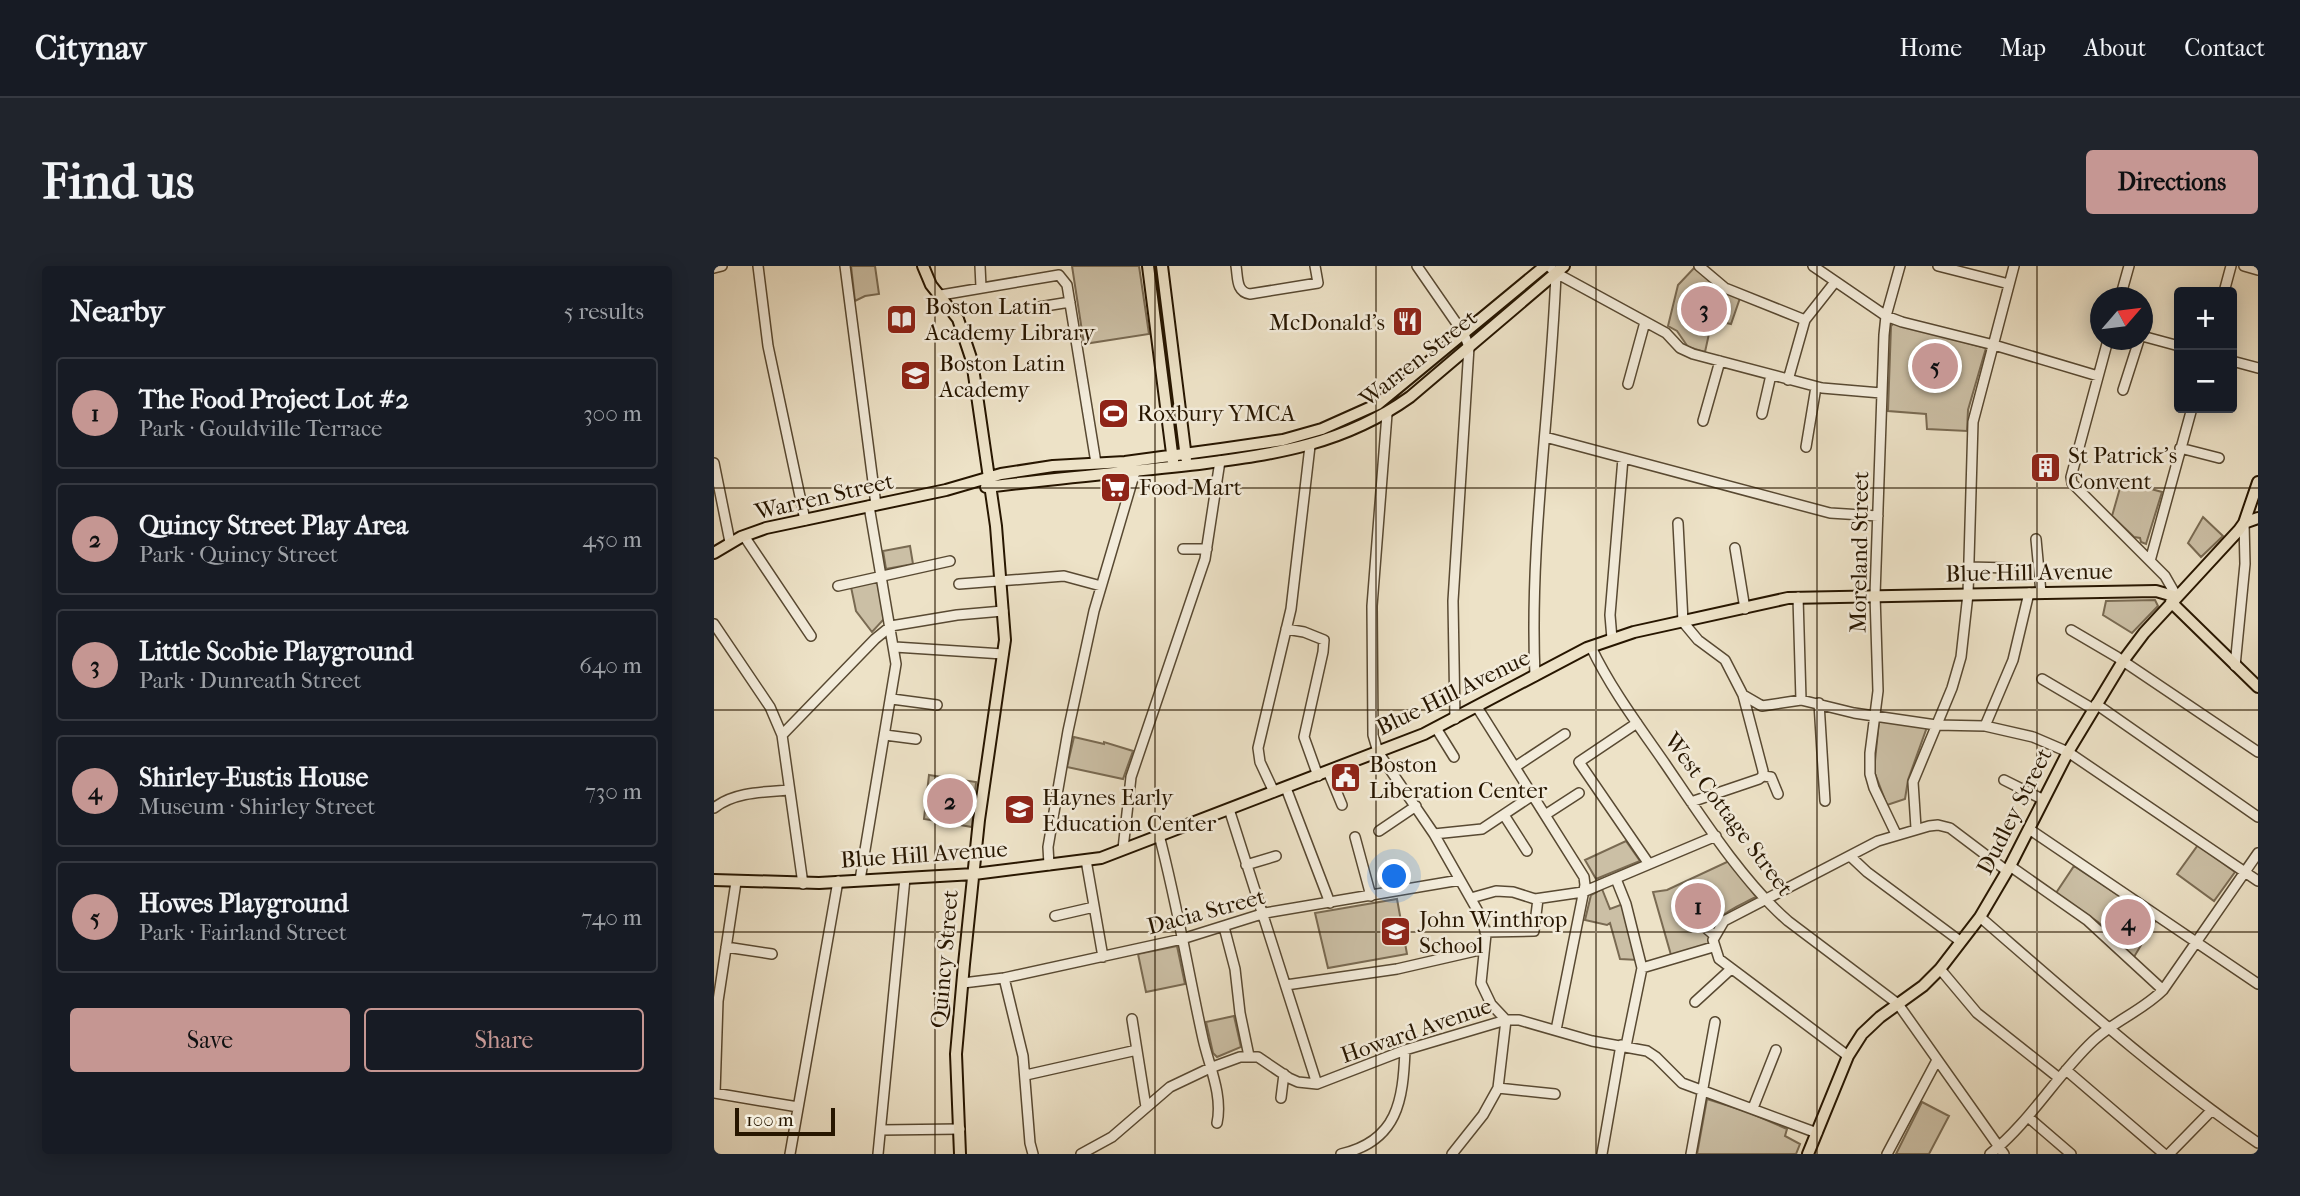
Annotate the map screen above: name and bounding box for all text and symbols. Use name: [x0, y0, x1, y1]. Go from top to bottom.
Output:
text: Citynav: [35, 29, 146, 68]
text: Home: [1900, 34, 1962, 62]
text: Map: [2000, 34, 2046, 62]
text: About: [2084, 34, 2146, 62]
text: Contact: [2184, 34, 2265, 62]
button: Directions: [2086, 150, 2258, 214]
text: Find us: [42, 153, 194, 211]
pin: 3: [1681, 283, 1727, 335]
north arrow: [2090, 287, 2153, 350]
map controls: [2174, 287, 2237, 413]
button: +: [2174, 287, 2237, 350]
place label: Boston Latin Academy Library: [924, 293, 1096, 346]
text: Nearby: [70, 294, 165, 329]
text: 5 results: [564, 298, 644, 325]
library icon: Boston Latin Academy Library: [885, 302, 919, 336]
street label: Warren Street: [1353, 304, 1482, 413]
restaurant icon: McDonald's: [1391, 305, 1425, 339]
place label: McDonald's: [1269, 309, 1385, 336]
pin: 5: [1912, 340, 1958, 392]
place label: Boston Latin Academy: [938, 350, 1066, 403]
button: −: [2174, 350, 2237, 413]
school or university icon: Boston Latin Academy: [899, 359, 933, 393]
text: The Food Project Lot #2: [139, 384, 409, 415]
sports icon: Roxbury YMCA: [1097, 396, 1131, 430]
text: 1: [91, 400, 99, 427]
text: 300 m: [583, 400, 642, 427]
place label: Roxbury YMCA: [1137, 400, 1297, 427]
text: Park · Gouldville Terrace: [139, 415, 382, 442]
place label: St Patrick's Convent: [2068, 442, 2177, 495]
building icon: St Patrick's Convent: [2028, 451, 2062, 485]
street label: Warren Street: [751, 467, 896, 526]
supermarket icon: Food Mart: [1099, 470, 1133, 504]
street label: Moreland Street: [1845, 471, 1874, 633]
place label: Food Mart: [1139, 474, 1242, 501]
text: Quincy Street Play Area: [139, 510, 408, 541]
text: 2: [89, 526, 101, 553]
text: 450 m: [582, 526, 642, 553]
text: Park · Quincy Street: [139, 541, 338, 568]
street label: Blue Hill Avenue: [1945, 558, 2113, 587]
text: Little Scobie Playground: [139, 636, 413, 667]
street label: Blue Hill Avenue: [1372, 644, 1534, 741]
text: 3: [90, 652, 100, 679]
text: 640 m: [579, 652, 642, 679]
text: Park · Dunreath Street: [139, 667, 362, 694]
street label: West Cottage Street: [1658, 727, 1799, 901]
street label: Dudley Street: [1971, 744, 2058, 879]
place label: Boston Liberation Center: [1369, 751, 1548, 804]
public building icon: Boston Liberation Center: [1329, 760, 1363, 794]
text: Shirley-Eustis House: [139, 762, 368, 793]
pin: 2: [927, 775, 973, 827]
text: 4: [88, 778, 102, 805]
text: 730 m: [585, 778, 642, 805]
place label: Haynes Early Education Center: [1042, 784, 1216, 837]
text: Museum · Shirley Street: [139, 793, 376, 820]
school or university icon: Haynes Early Education Center: [1002, 793, 1036, 827]
street label: Blue Hill Avenue: [840, 835, 1008, 874]
your location: [1377, 859, 1411, 893]
pin: 1: [1675, 880, 1721, 932]
street label: Dacia Street: [1144, 883, 1268, 940]
text: Howes Playground: [139, 888, 348, 919]
street label: Quincy Street: [925, 889, 964, 1029]
pin: 4: [2105, 896, 2151, 948]
text: 5: [90, 904, 100, 931]
text: 740 m: [581, 904, 642, 931]
place label: John Winthrop School: [1417, 906, 1567, 959]
school or university icon: John Winthrop School: [1379, 915, 1413, 949]
text: Park · Fairland Street: [139, 919, 347, 946]
street label: Howard Avenue: [1337, 992, 1495, 1069]
button: Save: [70, 1008, 350, 1072]
button: Share: [364, 1008, 644, 1072]
scale bar: [735, 1105, 835, 1137]
text: 100 m: [746, 1109, 794, 1131]

